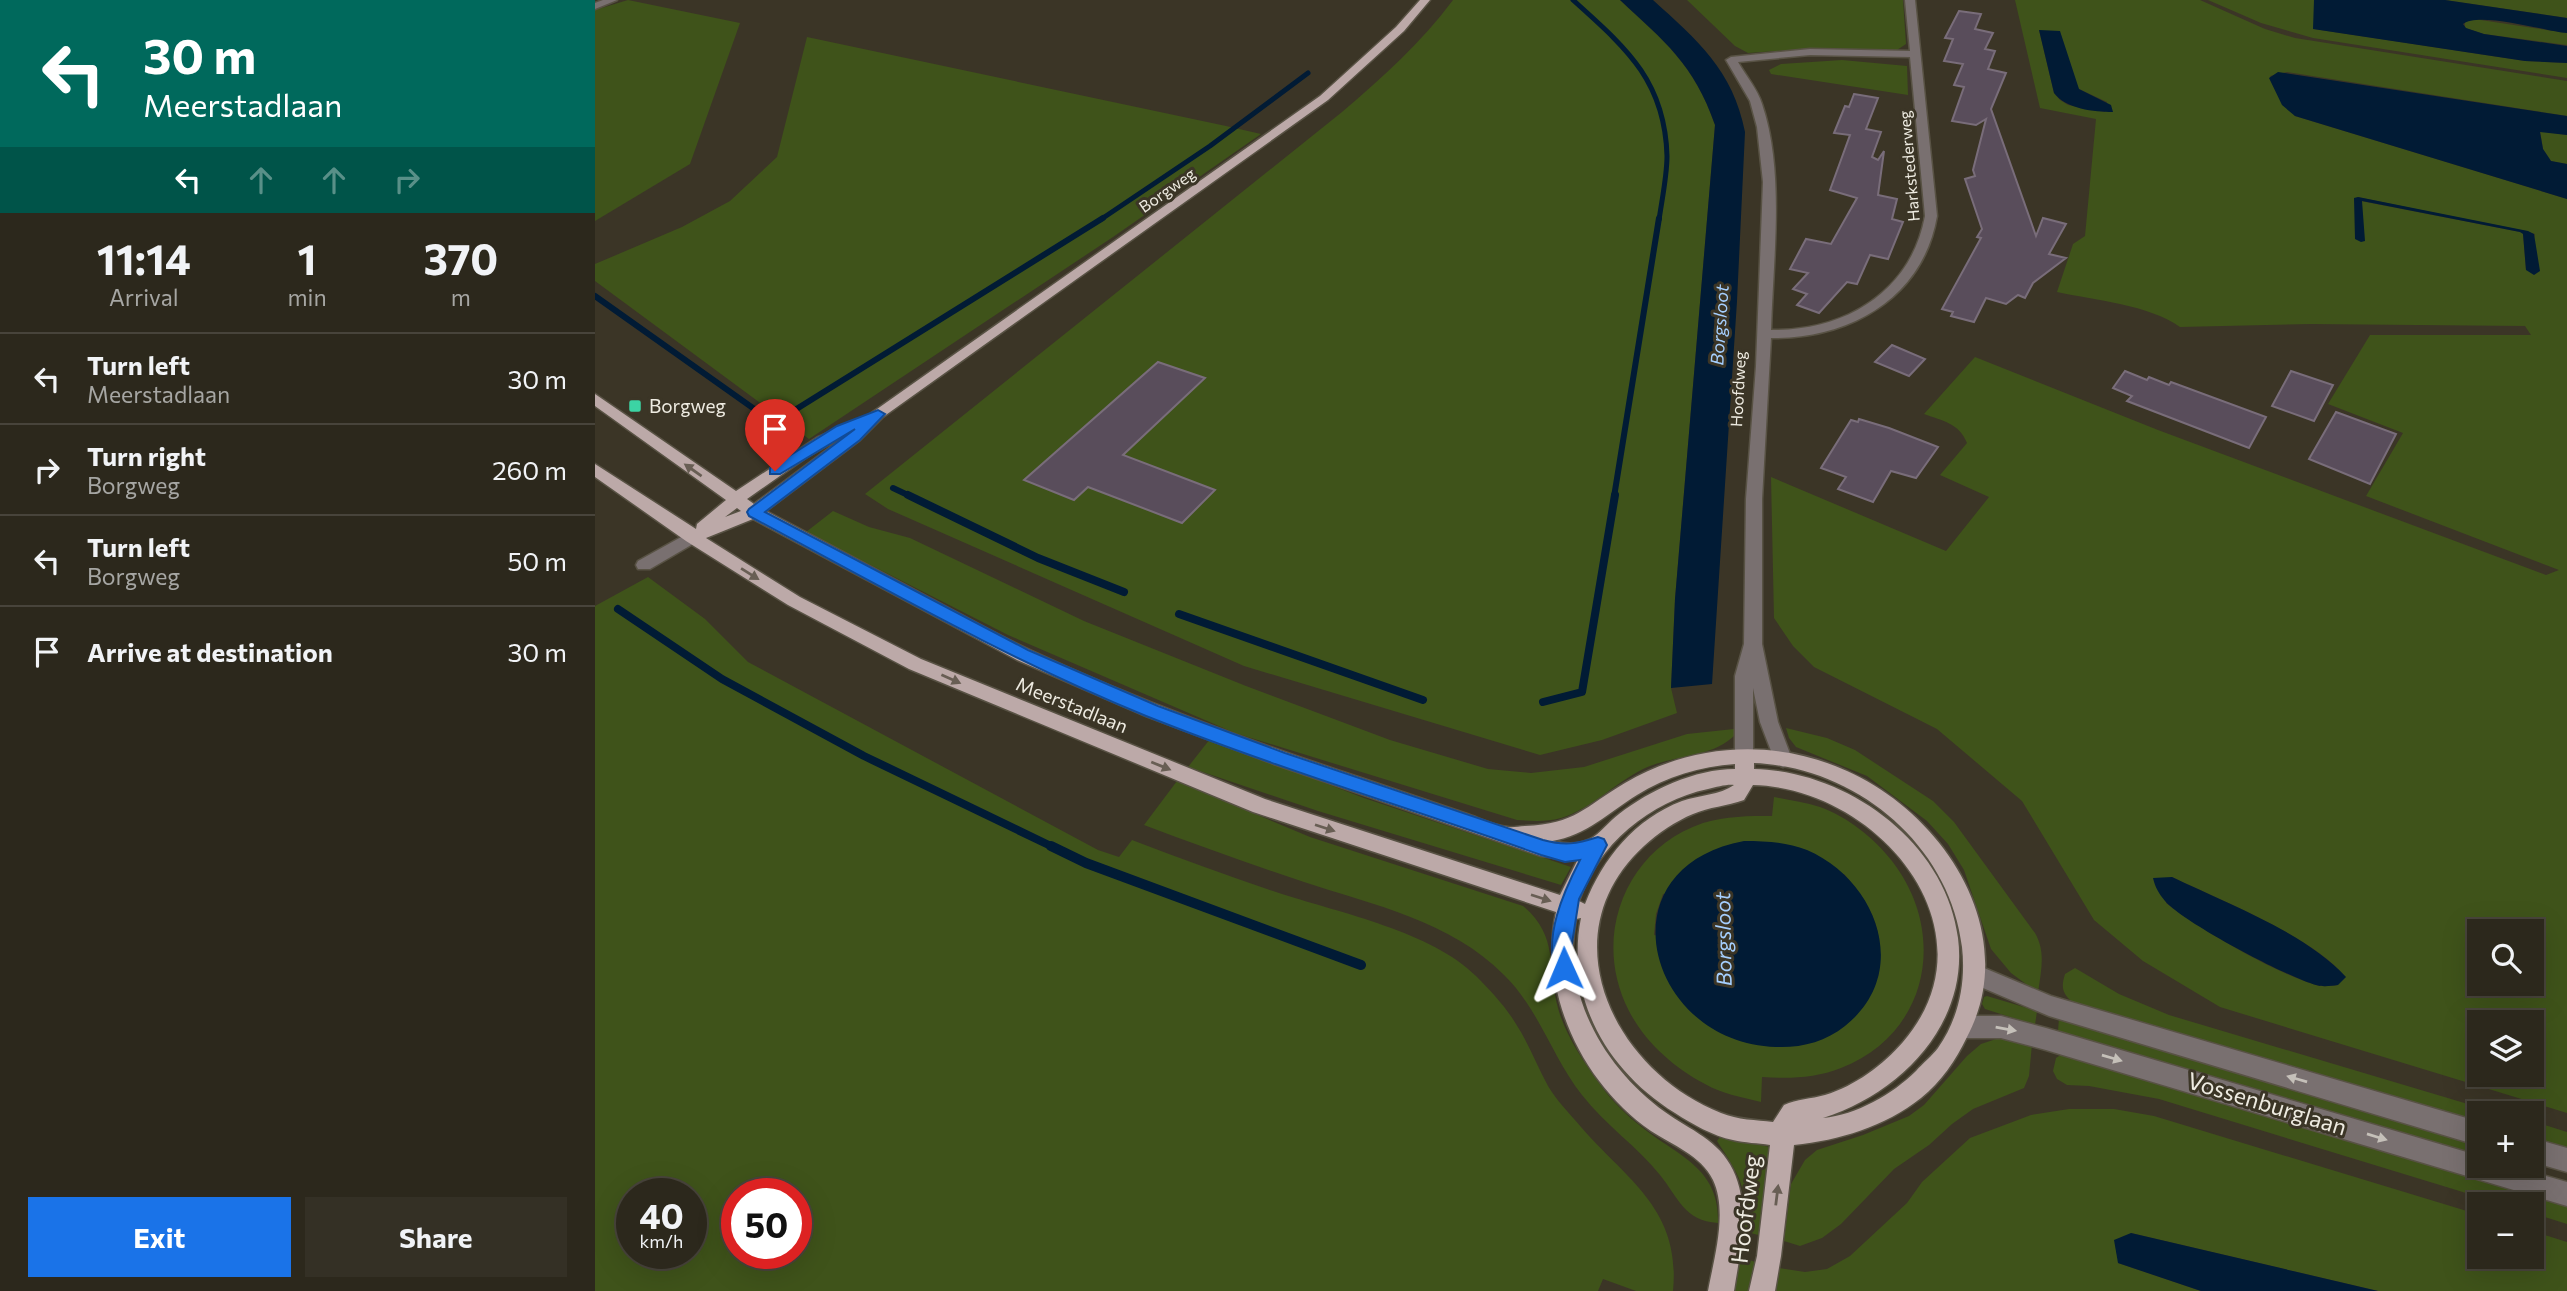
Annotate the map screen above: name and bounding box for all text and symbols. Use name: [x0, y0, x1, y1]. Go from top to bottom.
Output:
text: 30 m: [143, 24, 256, 84]
icon: left: [28, 28, 119, 119]
text: Meerstadlaan: [143, 84, 342, 124]
street label: Harkstederweg: [1894, 109, 1923, 222]
icon: left: [169, 161, 207, 199]
icon: ahead: [242, 161, 280, 199]
icon: ahead: [315, 161, 353, 199]
icon: right: [388, 161, 426, 199]
street label: Borgweg: [1135, 163, 1199, 216]
text: 11:14: [97, 232, 191, 284]
text: 1: [298, 232, 317, 284]
text: 370: [423, 232, 498, 284]
text: Arrival: [109, 283, 179, 311]
text: min: [287, 283, 327, 311]
text: m: [451, 283, 471, 311]
water label: Borgsloot: [1705, 283, 1733, 366]
text: Turn left: [87, 349, 190, 380]
street label: Hoofdweg: [1726, 350, 1749, 427]
icon: left: [28, 360, 66, 398]
text: 30 m: [508, 363, 567, 394]
text: Meerstadlaan: [87, 380, 230, 408]
place label: Borgweg: [649, 394, 726, 417]
marker: Borgweg: [627, 398, 643, 414]
pin: [745, 399, 805, 471]
icon: arrive: [756, 410, 794, 448]
text: Turn right: [87, 440, 206, 471]
icon: right: [28, 451, 66, 489]
text: 260 m: [492, 454, 567, 485]
one-way arrow: [684, 464, 703, 477]
text: Borgweg: [87, 471, 180, 499]
text: Turn left: [87, 531, 190, 562]
icon: left: [28, 542, 66, 580]
text: 50 m: [507, 545, 567, 576]
text: Borgweg: [87, 562, 180, 590]
one-way arrow: [740, 568, 759, 581]
icon: arrive: [28, 633, 66, 671]
text: Arrive at destination: [87, 636, 333, 667]
text: 30 m: [508, 636, 567, 667]
street label: Meerstadlaan: [1013, 672, 1131, 737]
one-way arrow: [941, 674, 962, 685]
one-way arrow: [1151, 761, 1172, 772]
one-way arrow: [1314, 823, 1335, 833]
water label: Borgsloot: [1709, 891, 1736, 986]
one-way arrow: [1531, 893, 1552, 904]
map controls: [2467, 919, 2544, 1269]
button: search: [2467, 919, 2544, 996]
position arrow: [1527, 931, 1601, 1005]
button: layers: [2467, 1010, 2544, 1087]
one-way arrow: [1995, 1024, 2017, 1035]
one-way arrow: [2101, 1053, 2123, 1064]
street label: Vossenburglaan: [2184, 1066, 2350, 1141]
one-way arrow: [2286, 1073, 2307, 1083]
button: +: [2467, 1101, 2544, 1178]
one-way arrow: [2366, 1132, 2387, 1142]
street label: Hoofdweg: [1724, 1153, 1766, 1265]
speed limit sign: 50: [721, 1178, 812, 1269]
one-way arrow: [1771, 1184, 1782, 1206]
button: −: [2467, 1192, 2544, 1269]
text: 40: [639, 1193, 684, 1236]
button: Exit: [28, 1197, 291, 1277]
button: Share: [305, 1197, 567, 1277]
text: km/h: [640, 1230, 683, 1252]

